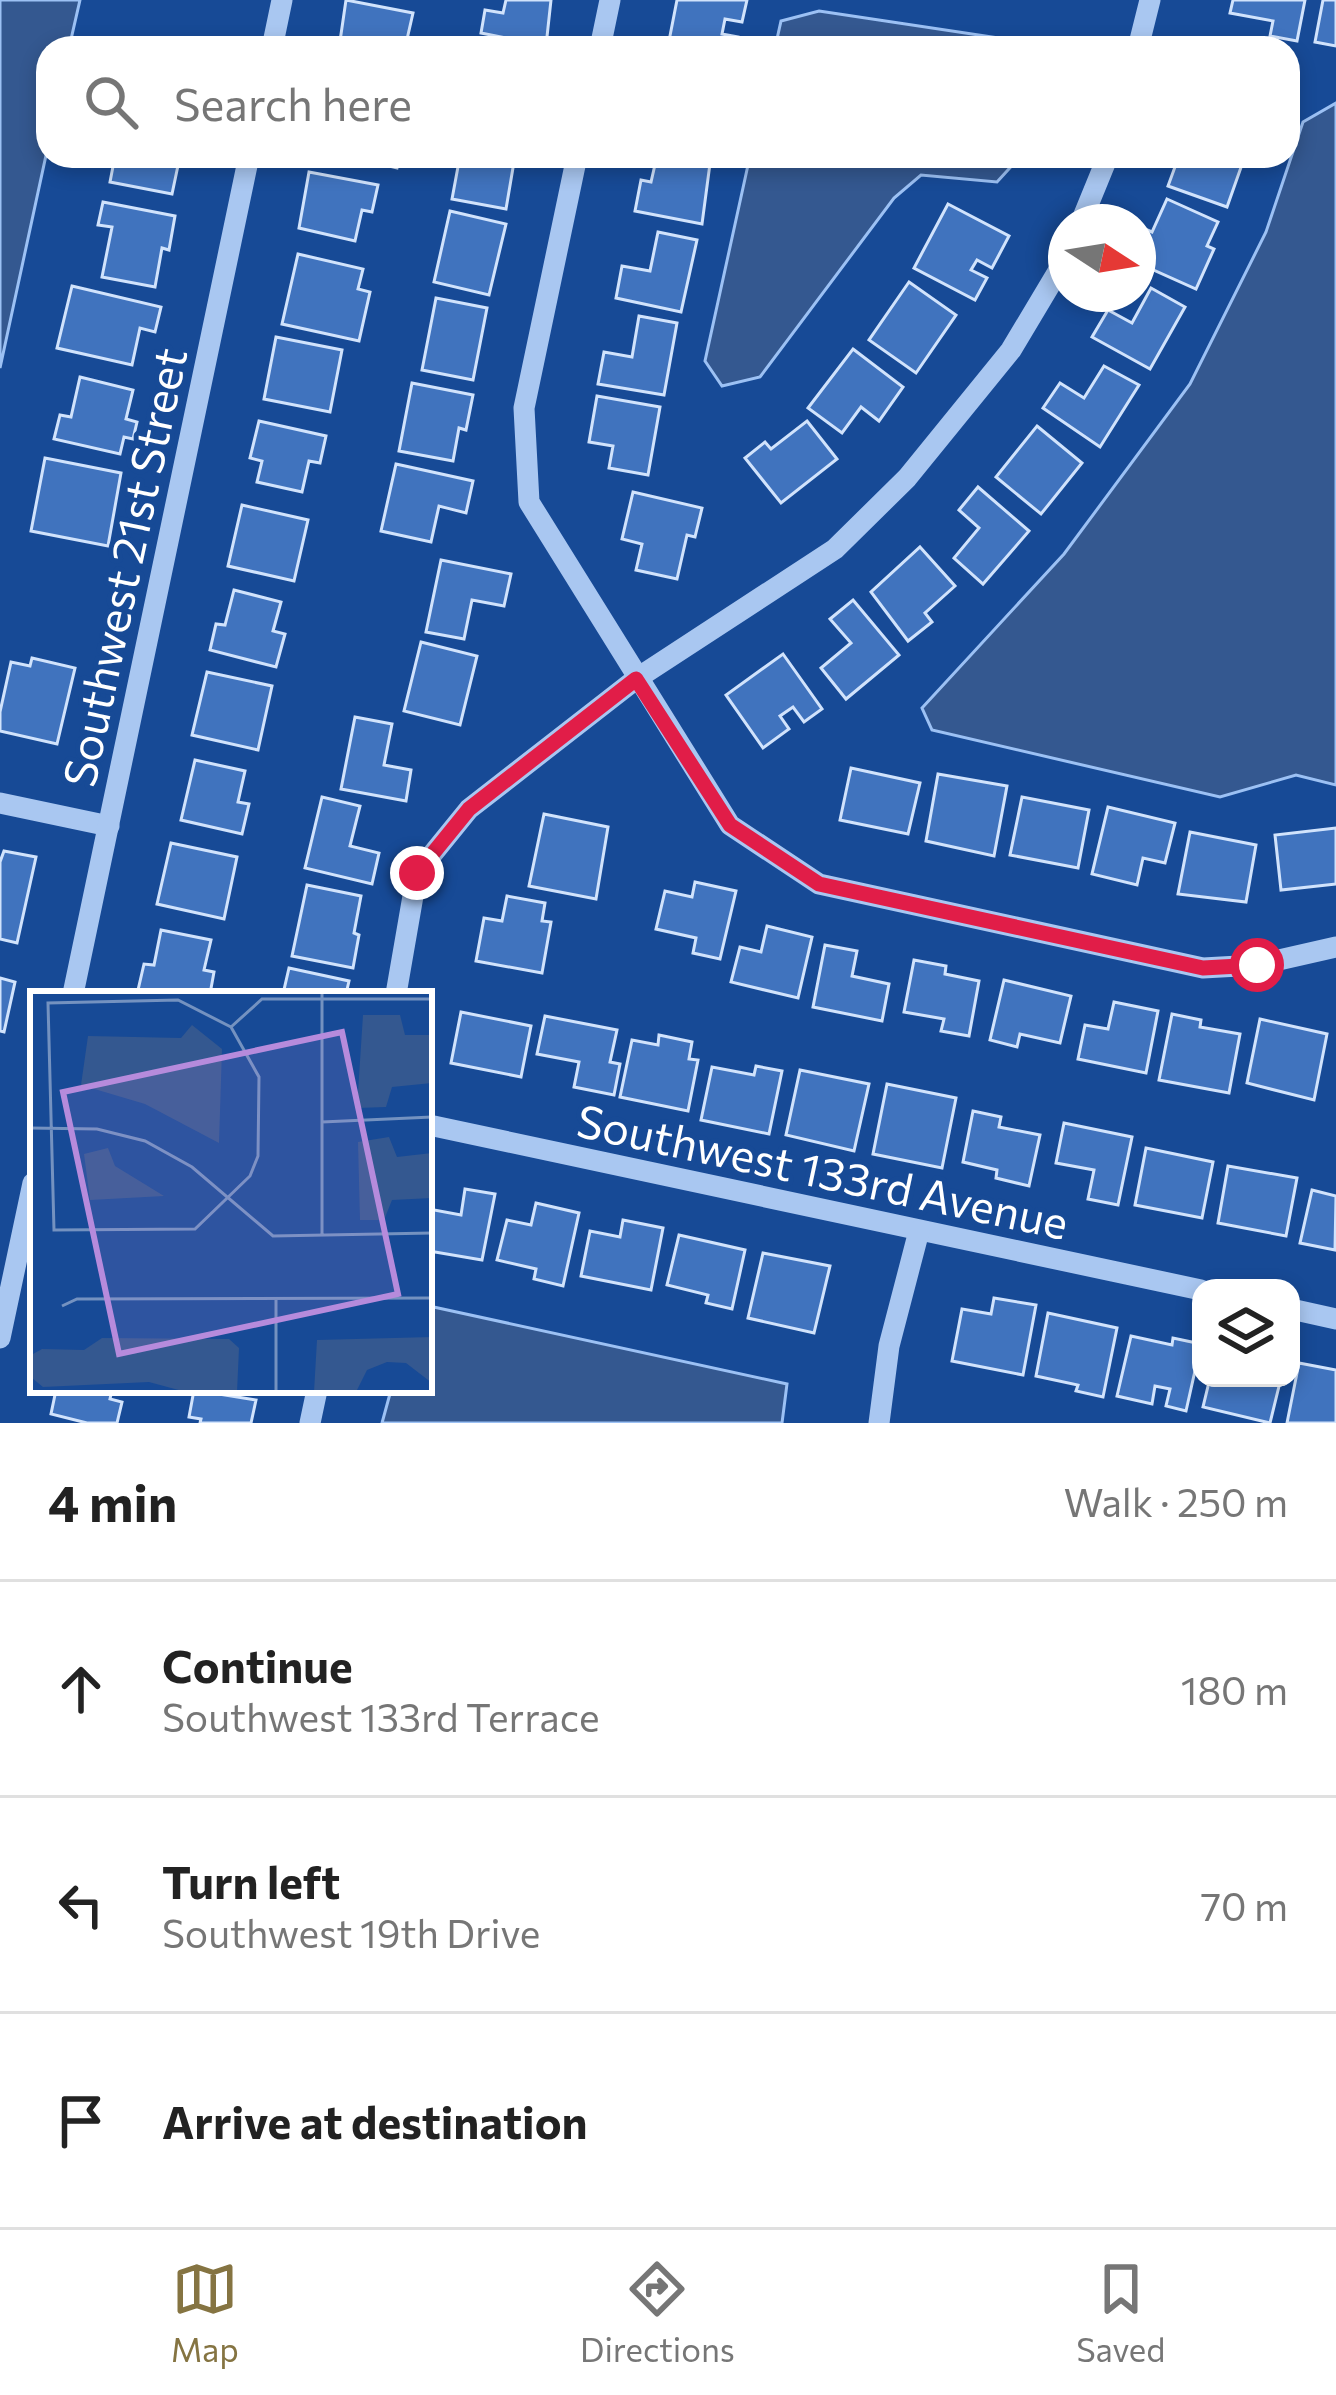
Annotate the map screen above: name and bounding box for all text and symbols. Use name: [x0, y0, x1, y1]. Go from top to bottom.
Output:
search box: [36, 36, 1300, 168]
icon: search: [78, 69, 144, 135]
text: Search here: [174, 75, 412, 130]
north arrow: [1048, 204, 1156, 312]
street label: Southwest 21st Street: [50, 343, 196, 791]
route end: [390, 846, 444, 900]
route start: [1230, 938, 1284, 992]
inset map: [30, 991, 432, 1393]
street label: Southwest 133rd Avenue: [572, 1091, 1074, 1249]
map controls: [1192, 1279, 1300, 1387]
button: layers: [1192, 1279, 1300, 1387]
text: 4 min: [48, 1470, 177, 1533]
text: Walk · 250 m: [1064, 1477, 1288, 1525]
text: Continue: [162, 1637, 353, 1692]
icon: ahead: [48, 1656, 114, 1722]
text: 180 m: [1181, 1665, 1288, 1713]
text: Southwest 133rd Terrace: [162, 1692, 600, 1740]
text: Turn left: [162, 1853, 340, 1908]
icon: left: [48, 1872, 114, 1938]
text: 70 m: [1201, 1881, 1288, 1929]
text: Southwest 19th Drive: [162, 1908, 540, 1956]
icon: arrive: [48, 2088, 114, 2154]
text: Arrive at destination: [162, 2093, 588, 2148]
tab: Map: [171, 2256, 239, 2369]
tab: Directions: [580, 2256, 735, 2369]
tab: Saved: [1076, 2256, 1165, 2369]

